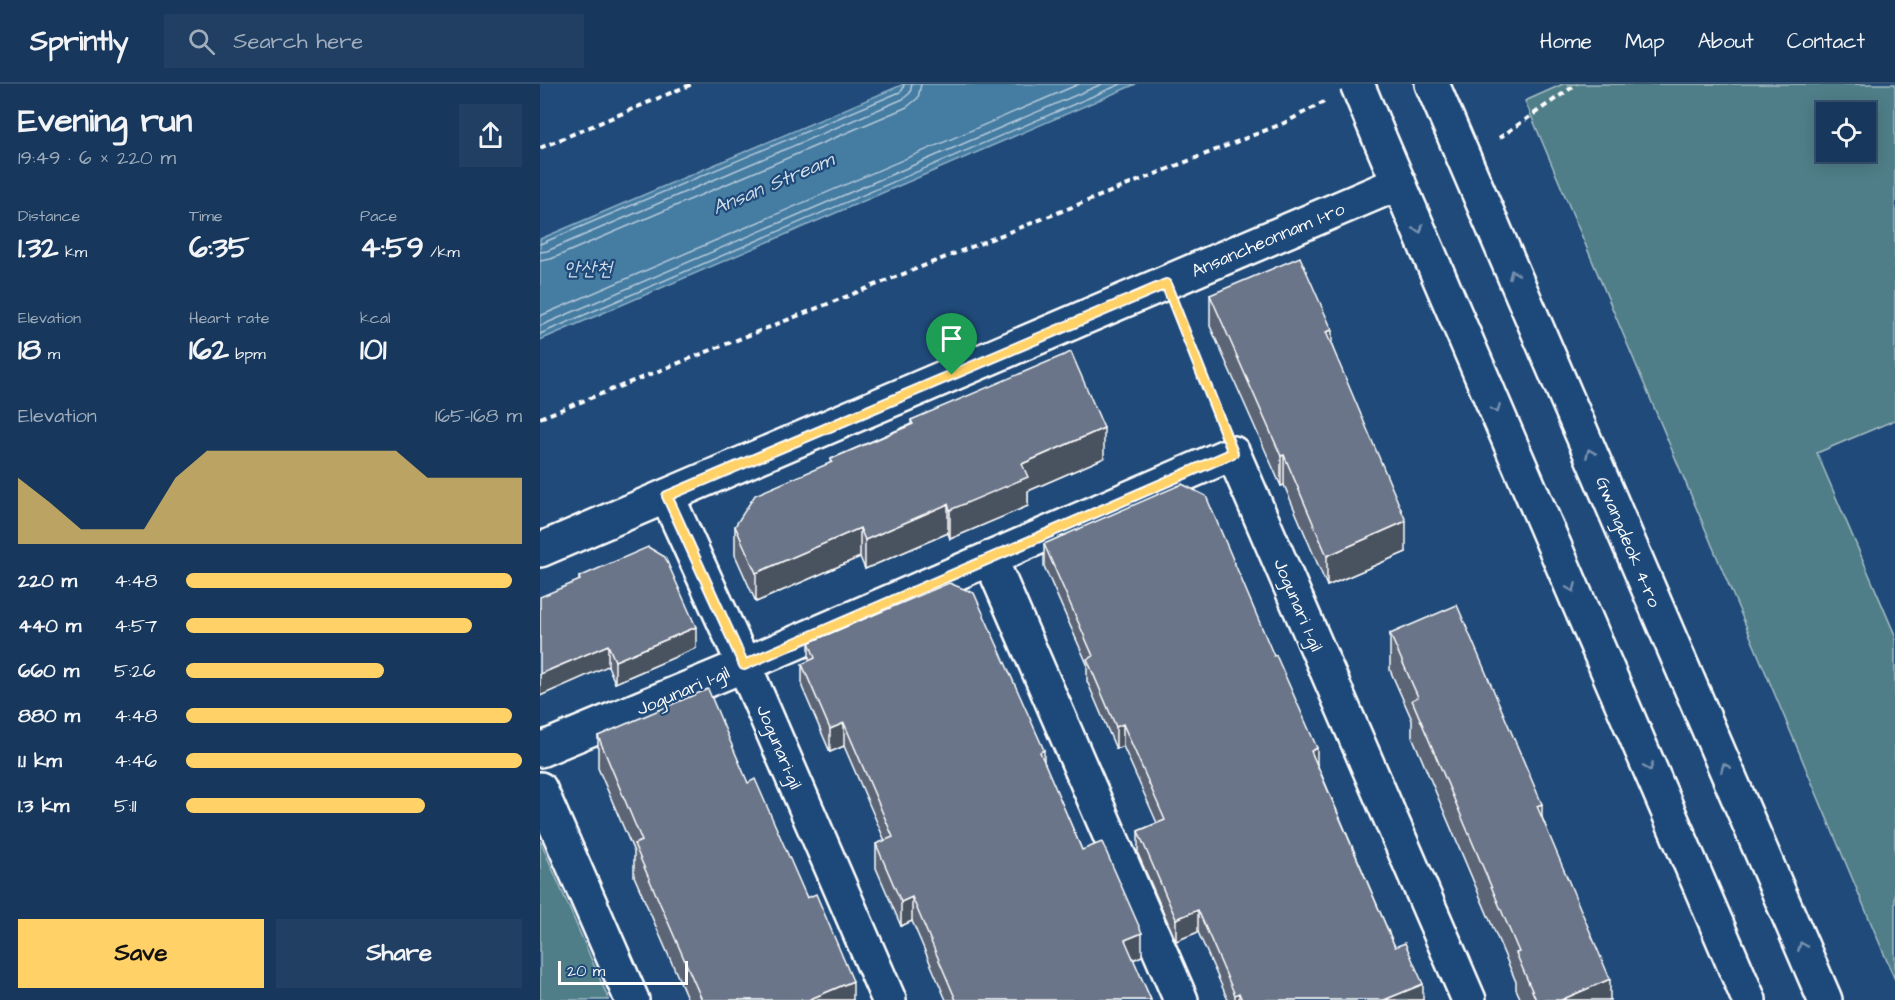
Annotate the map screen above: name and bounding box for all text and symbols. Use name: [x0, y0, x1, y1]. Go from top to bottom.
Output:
search box: [164, 14, 584, 68]
text: Sprintly: [30, 22, 128, 61]
icon: search: [185, 25, 218, 58]
text: Search here: [233, 26, 363, 57]
text: Home: [1540, 27, 1592, 56]
text: Map: [1625, 27, 1665, 56]
text: About: [1698, 27, 1754, 56]
text: Contact: [1787, 27, 1865, 56]
text: Evening run: [18, 98, 192, 144]
map controls: [1816, 102, 1876, 162]
button: locate: [1816, 102, 1876, 162]
button: share: [459, 104, 522, 167]
text: 19:49 · 6 × 220 m: [18, 144, 176, 172]
water label: Ansan Stream: [708, 145, 840, 222]
street label: Ansancheonnam 1-ro: [1188, 196, 1348, 284]
text: Distance: [18, 205, 80, 227]
text: Time: [189, 205, 223, 227]
text: Pace: [360, 205, 397, 227]
one-way arrow: [1412, 223, 1424, 234]
text: 1.32: [18, 227, 59, 269]
text: 6:35: [189, 227, 249, 269]
text: 4:59: [360, 227, 424, 269]
text: km: [59, 241, 87, 263]
text: /km: [424, 241, 460, 263]
water label: 안산천: [564, 255, 614, 283]
one-way arrow: [1508, 269, 1520, 280]
text: Elevation: [18, 307, 81, 329]
text: Heart rate: [189, 307, 269, 329]
text: kcal: [360, 307, 391, 329]
pin: [926, 313, 977, 375]
icon: arrive: [935, 322, 968, 355]
text: 18: [18, 329, 41, 371]
text: 162: [189, 329, 229, 371]
text: 101: [360, 329, 387, 371]
text: m: [41, 343, 60, 365]
text: bpm: [229, 343, 266, 365]
text: Elevation: [18, 402, 97, 430]
text: 165–168 m: [435, 402, 522, 430]
one-way arrow: [1489, 402, 1501, 413]
one-way arrow: [1585, 448, 1597, 459]
street label: Gwangdeok 4-ro: [1588, 473, 1667, 612]
street label: Jogunari 1-gil: [1266, 555, 1329, 656]
text: 220 m: [18, 567, 77, 595]
text: 4:48: [114, 567, 158, 595]
one-way arrow: [1565, 582, 1577, 593]
text: 440 m: [18, 612, 81, 640]
text: 4:57: [114, 612, 157, 640]
text: 660 m: [18, 657, 79, 685]
text: 5:26: [114, 657, 155, 685]
street label: Jogunari 1-gil: [633, 660, 734, 723]
street label: Jogunari-gil: [749, 701, 808, 794]
text: 880 m: [18, 702, 80, 730]
text: 4:48: [114, 702, 158, 730]
text: 1.1 km: [18, 747, 62, 775]
text: 4:46: [114, 747, 157, 775]
one-way arrow: [1642, 761, 1654, 772]
one-way arrow: [1720, 762, 1732, 773]
text: 1.3 km: [18, 792, 69, 820]
text: 5:11: [114, 792, 137, 820]
button: Save: [18, 919, 264, 988]
button: Share: [276, 919, 522, 988]
one-way arrow: [1797, 942, 1809, 953]
scale bar: [558, 958, 688, 986]
text: 20 m: [567, 960, 605, 982]

